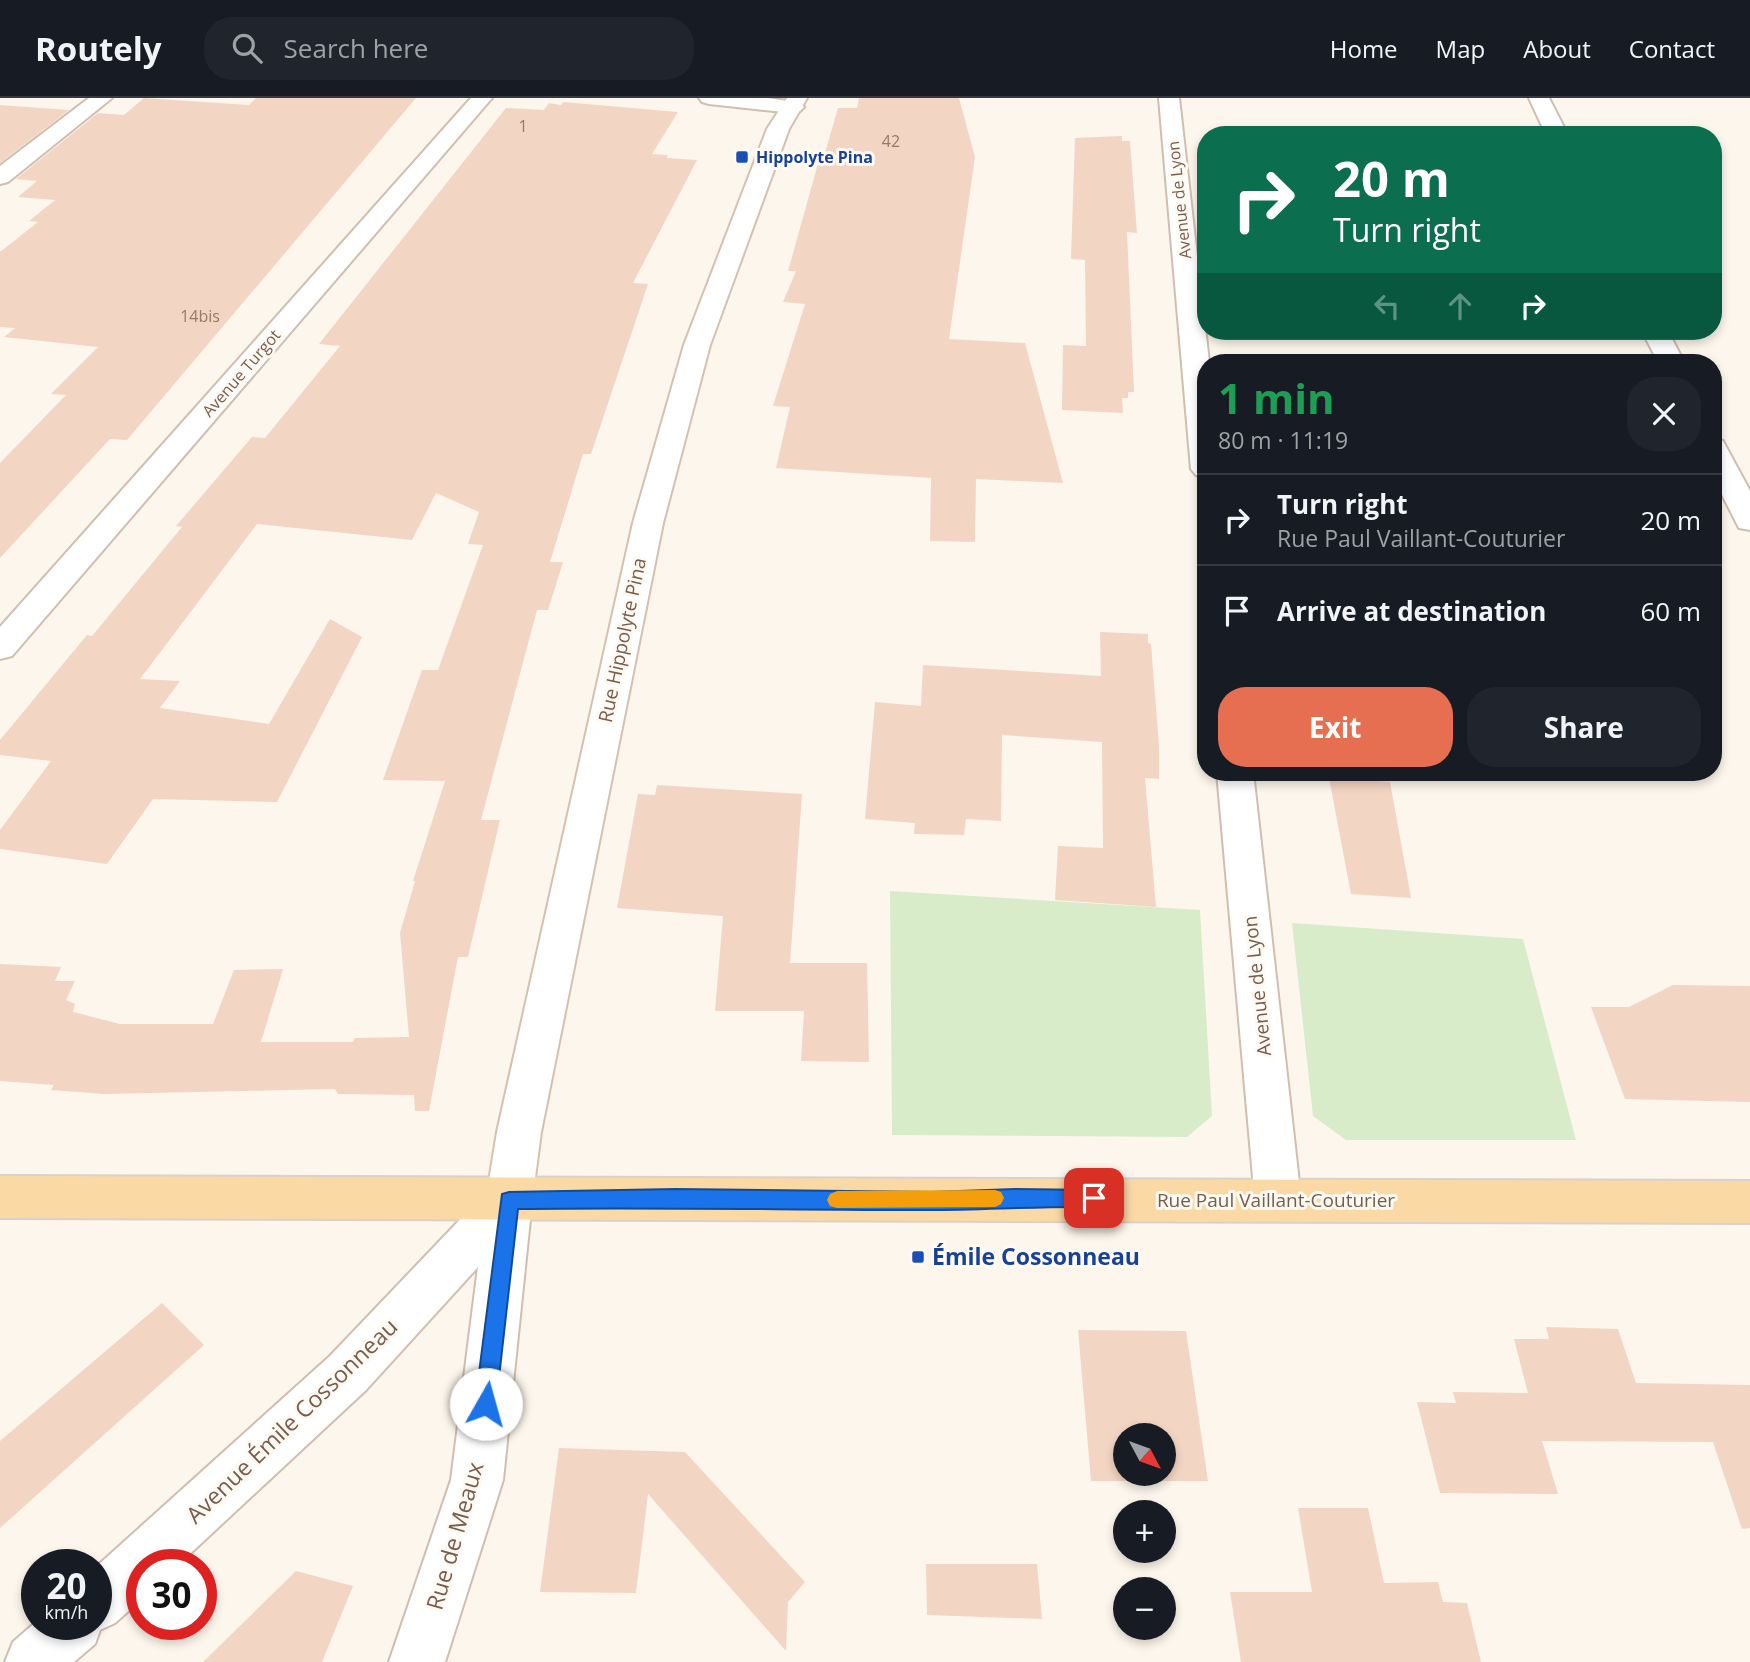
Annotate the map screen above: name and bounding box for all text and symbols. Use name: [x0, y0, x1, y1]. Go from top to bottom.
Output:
search box: [204, 17, 694, 80]
text: Routely: [35, 26, 162, 71]
icon: search: [228, 29, 266, 67]
text: Search here: [284, 30, 428, 66]
text: Home: [1330, 32, 1398, 65]
text: Map: [1436, 32, 1485, 65]
text: About: [1523, 32, 1591, 65]
text: Contact: [1629, 32, 1715, 65]
house number: 1: [518, 115, 528, 137]
house number: 42: [882, 130, 900, 152]
street label: Avenue de Lyon: [1162, 140, 1196, 260]
text: 20 m: [1333, 145, 1450, 211]
place label: Hippolyte Pina: [756, 146, 873, 168]
marker: Hippolyte Pina: [734, 149, 750, 165]
icon: right: [1218, 154, 1309, 245]
text: Turn right: [1333, 208, 1481, 251]
icon: left: [1368, 287, 1406, 325]
icon: ahead: [1441, 287, 1479, 325]
icon: right: [1514, 287, 1552, 325]
house number: 14bis: [180, 305, 220, 327]
street label: Avenue Turgot: [197, 324, 285, 421]
text: 1 min: [1218, 369, 1335, 426]
button: close: [1627, 377, 1701, 451]
text: 80 m · 11:19: [1218, 424, 1348, 456]
text: Turn right: [1277, 486, 1408, 522]
icon: right: [1218, 501, 1256, 539]
text: 20 m: [1640, 502, 1701, 538]
text: Rue Paul Vaillant-Couturier: [1277, 522, 1565, 554]
street label: Rue Hippolyte Pina: [592, 555, 652, 725]
icon: arrive: [1218, 592, 1256, 630]
text: Arrive at destination: [1277, 593, 1546, 629]
text: 60 m: [1640, 593, 1701, 629]
button: Exit: [1218, 687, 1453, 767]
button: Share: [1467, 687, 1701, 767]
street label: Avenue de Lyon: [1237, 915, 1277, 1057]
pin: [1064, 1168, 1124, 1228]
icon: arrive: [1075, 1179, 1113, 1217]
street label: Rue Paul Vaillant-Couturier: [1157, 1187, 1395, 1213]
place label: Émile Cossonneau: [932, 1240, 1140, 1272]
marker: Émile Cossonneau: [910, 1249, 926, 1265]
street label: Avenue Émile Cossonneau: [179, 1311, 404, 1530]
position arrow: [449, 1367, 523, 1441]
north arrow: [1113, 1423, 1176, 1486]
map controls: [1113, 1423, 1176, 1640]
street label: Rue de Meaux: [418, 1458, 490, 1614]
button: +: [1113, 1500, 1176, 1563]
speed limit sign: 30: [126, 1549, 217, 1640]
text: 20: [46, 1562, 87, 1609]
button: −: [1113, 1577, 1176, 1640]
text: km/h: [45, 1600, 88, 1624]

